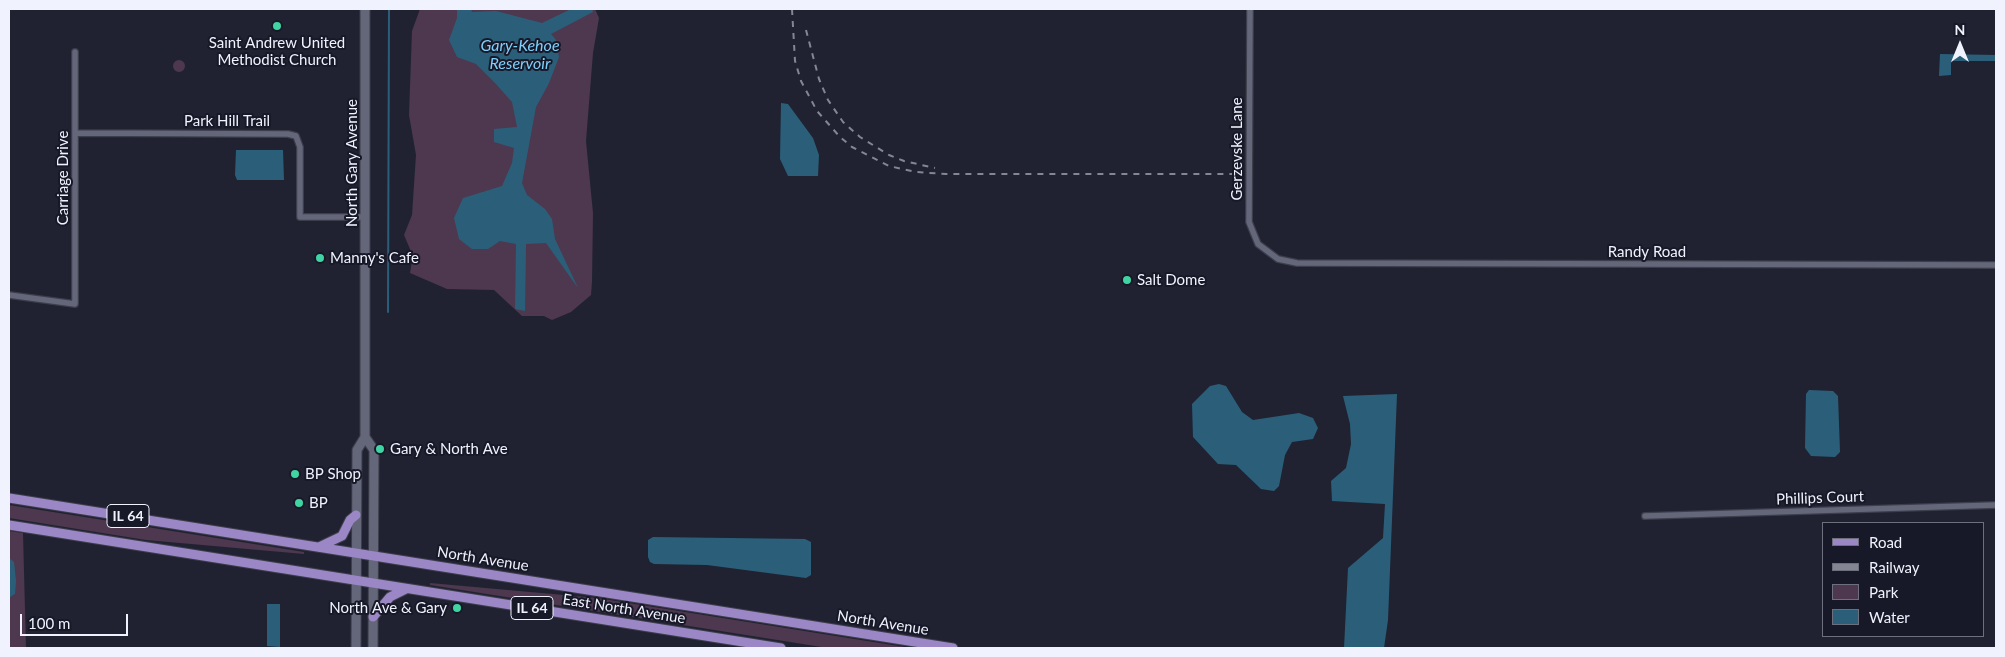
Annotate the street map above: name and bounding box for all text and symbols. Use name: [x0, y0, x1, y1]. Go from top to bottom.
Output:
marker: Saint Andrew United Methodist Church: [271, 20, 283, 32]
north arrow: [1935, 20, 1985, 70]
text: N: [1955, 21, 1965, 38]
place label: Saint Andrew United Methodist Church: [209, 34, 345, 69]
water label: Gary-Kehoe Reservoir: [480, 36, 560, 74]
street label: Gerzevske Lane: [1228, 97, 1246, 201]
street label: North Gary Avenue: [343, 99, 361, 227]
street label: Park Hill Trail: [184, 112, 270, 130]
street label: Carriage Drive: [54, 131, 72, 225]
street label: Randy Road: [1608, 243, 1686, 261]
place label: Manny's Cafe: [330, 249, 419, 267]
marker: Manny's Cafe: [314, 252, 326, 264]
place label: Salt Dome: [1137, 271, 1205, 289]
marker: Salt Dome: [1121, 274, 1133, 286]
place label: Gary & North Ave: [390, 440, 508, 458]
marker: Gary & North Ave: [374, 443, 386, 455]
place label: BP Shop: [305, 465, 361, 483]
marker: BP Shop: [289, 468, 301, 480]
street label: Phillips Court: [1776, 487, 1864, 509]
place label: BP: [309, 494, 328, 512]
marker: BP: [293, 497, 305, 509]
road number: IL 64: [107, 504, 149, 528]
legend: [1822, 522, 1985, 637]
text: Road: [1869, 533, 1902, 551]
street label: North Avenue: [436, 543, 530, 575]
text: Railway: [1869, 558, 1920, 576]
text: Park: [1869, 583, 1898, 601]
street label: East North Avenue: [561, 590, 687, 628]
road number: IL 64: [511, 596, 553, 620]
place label: North Ave & Gary: [329, 599, 447, 617]
marker: North Ave & Gary: [451, 602, 463, 614]
scale bar: [22, 604, 130, 636]
street label: North Avenue: [836, 607, 930, 639]
text: Water: [1869, 608, 1910, 626]
text: 100 m: [28, 614, 70, 632]

